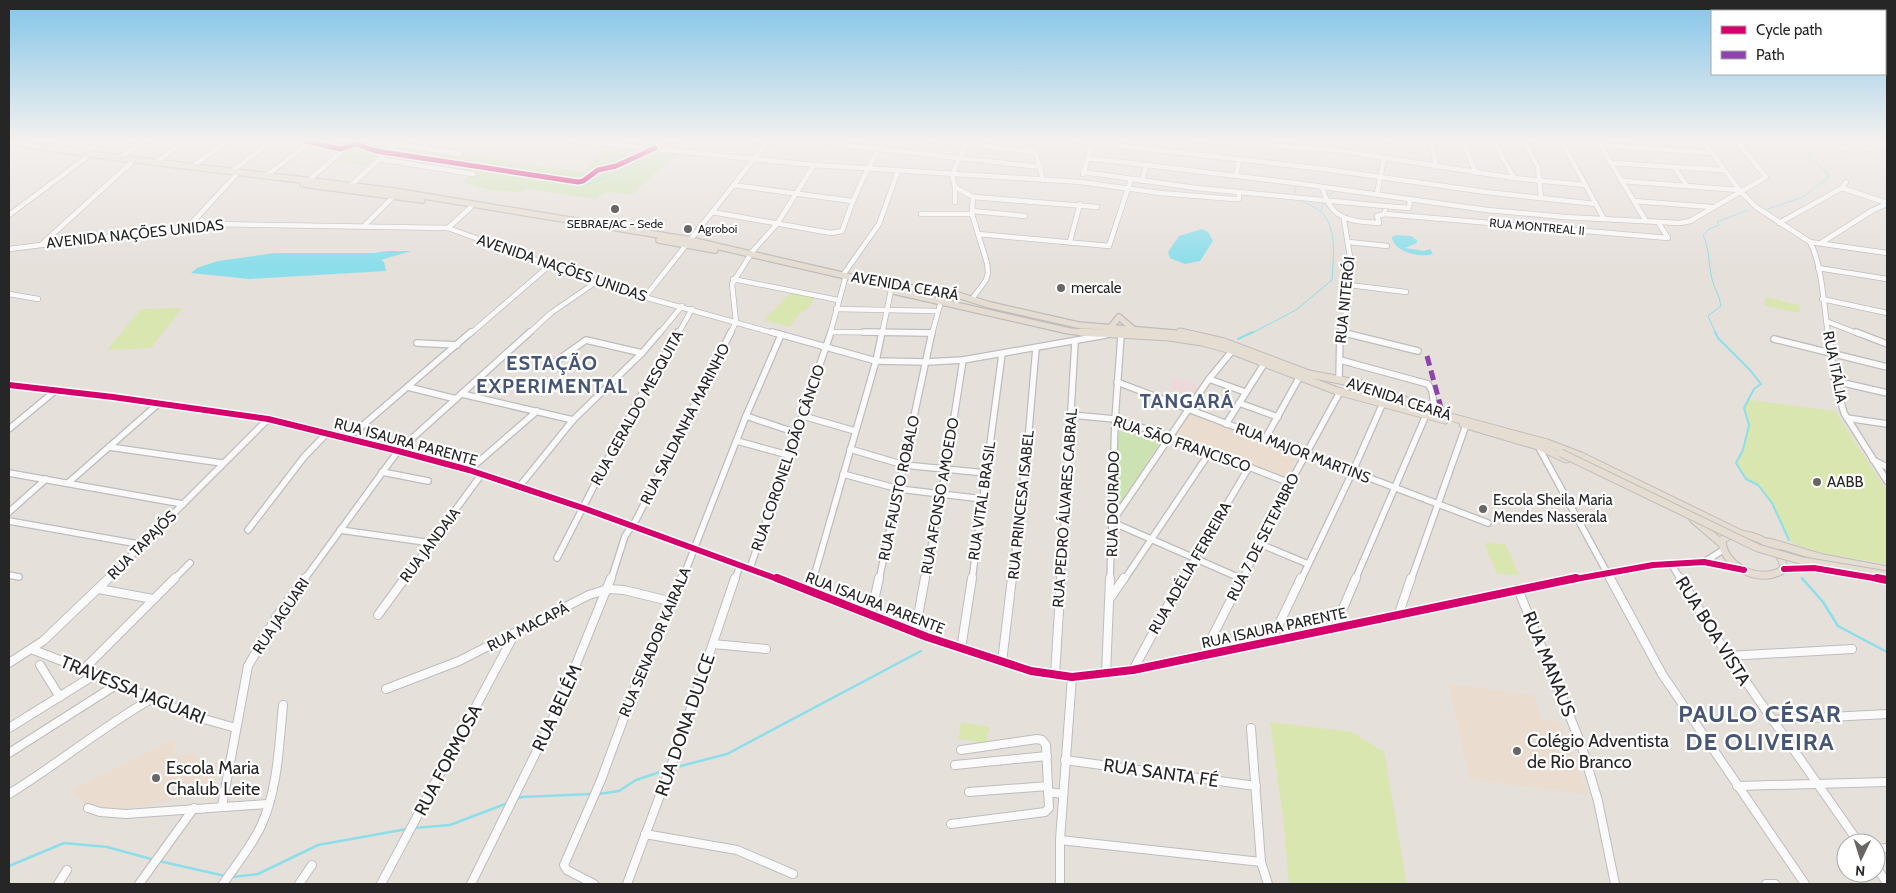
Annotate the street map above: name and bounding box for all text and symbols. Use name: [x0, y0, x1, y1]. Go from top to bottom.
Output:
legend: [1711, 10, 1886, 75]
text: Cycle path: [1756, 21, 1822, 39]
text: Path: [1756, 46, 1785, 64]
marker: SEBRAE/AC - Sede: [609, 203, 621, 215]
street label: AVENIDA NAÇÕES UNIDAS: [45, 215, 225, 252]
street label: RUA MONTREAL II: [1489, 215, 1585, 238]
place label: SEBRAE/AC - Sede: [567, 216, 663, 231]
place label: Agroboi: [698, 221, 737, 236]
marker: Agroboi: [682, 223, 694, 235]
street label: AVENIDA NAÇÕES UNIDAS: [475, 230, 650, 306]
street label: RUA NITERÓI: [1330, 255, 1359, 344]
street label: AVENIDA CEARÁ: [850, 267, 961, 304]
place label: mercale: [1071, 279, 1122, 297]
marker: mercale: [1055, 282, 1067, 294]
street label: RUA GERALDO MESQUITA: [587, 327, 687, 489]
street label: RUA ITÁLIA: [1819, 329, 1852, 405]
street label: RUA SALDANHA MARINHO: [636, 340, 734, 508]
district label: ESTAÇÃO EXPERIMENTAL: [476, 351, 628, 398]
street label: RUA CORONEL JOÃO CÂNCIO: [747, 362, 828, 554]
street label: AVENIDA CEARÁ: [1344, 373, 1455, 425]
district label: TANGARÁ: [1140, 389, 1234, 413]
street label: RUA PEDRO ÁLVARES CABRAL: [1048, 407, 1081, 608]
street label: RUA SÃO FRANCISCO: [1111, 412, 1253, 476]
street label: RUA ISAURA PARENTE: [332, 414, 480, 470]
street label: RUA FAUSTO ROBALO: [875, 414, 923, 562]
street label: RUA AFONSO AMOEDO: [917, 416, 963, 576]
street label: RUA MAJOR MARTINS: [1233, 419, 1373, 487]
street label: RUA PRINCESA ISABEL: [1004, 429, 1038, 580]
street label: RUA VITAL BRASIL: [965, 440, 999, 562]
street label: RUA DOURADO: [1103, 451, 1123, 557]
street label: RUA 7 DE SETEMBRO: [1223, 470, 1303, 604]
place label: AABB: [1827, 473, 1863, 491]
marker: AABB: [1811, 476, 1823, 488]
place label: Escola Sheila Maria Mendes Nasserala: [1493, 491, 1613, 526]
street label: RUA ADÉLIA FERREIRA: [1144, 498, 1236, 637]
street label: RUA JANDAIA: [396, 503, 464, 586]
marker: Escola Sheila Maria Mendes Nasserala: [1477, 503, 1489, 515]
street label: RUA TAPAJÓS: [103, 506, 180, 583]
street label: RUA SENADOR KAIRALA: [615, 564, 695, 719]
street label: RUA ISAURA PARENTE: [803, 568, 947, 638]
street label: RUA BOA VISTA: [1671, 573, 1755, 689]
street label: RUA JAGUARI: [249, 574, 313, 658]
street label: RUA MACAPÁ: [484, 597, 573, 655]
street label: RUA ISAURA PARENTE: [1200, 604, 1348, 652]
street label: RUA MANAUS: [1518, 608, 1580, 720]
street label: TRAVESSA JAGUARI: [57, 651, 209, 729]
street label: RUA DONA DULCE: [650, 651, 720, 799]
street label: RUA BELÉM: [527, 661, 587, 755]
district label: PAULO CÉSAR DE OLIVEIRA: [1678, 699, 1842, 756]
street label: RUA FORMOSA: [409, 701, 487, 819]
place label: Colégio Adventista de Rio Branco: [1527, 730, 1669, 773]
marker: Colégio Adventista de Rio Branco: [1511, 745, 1523, 757]
street label: RUA SANTA FÉ: [1102, 754, 1220, 792]
place label: Escola Maria Chalub Leite: [166, 757, 260, 800]
marker: Escola Maria Chalub Leite: [150, 772, 162, 784]
north arrow: [1836, 833, 1886, 883]
text: N: [1855, 862, 1866, 880]

